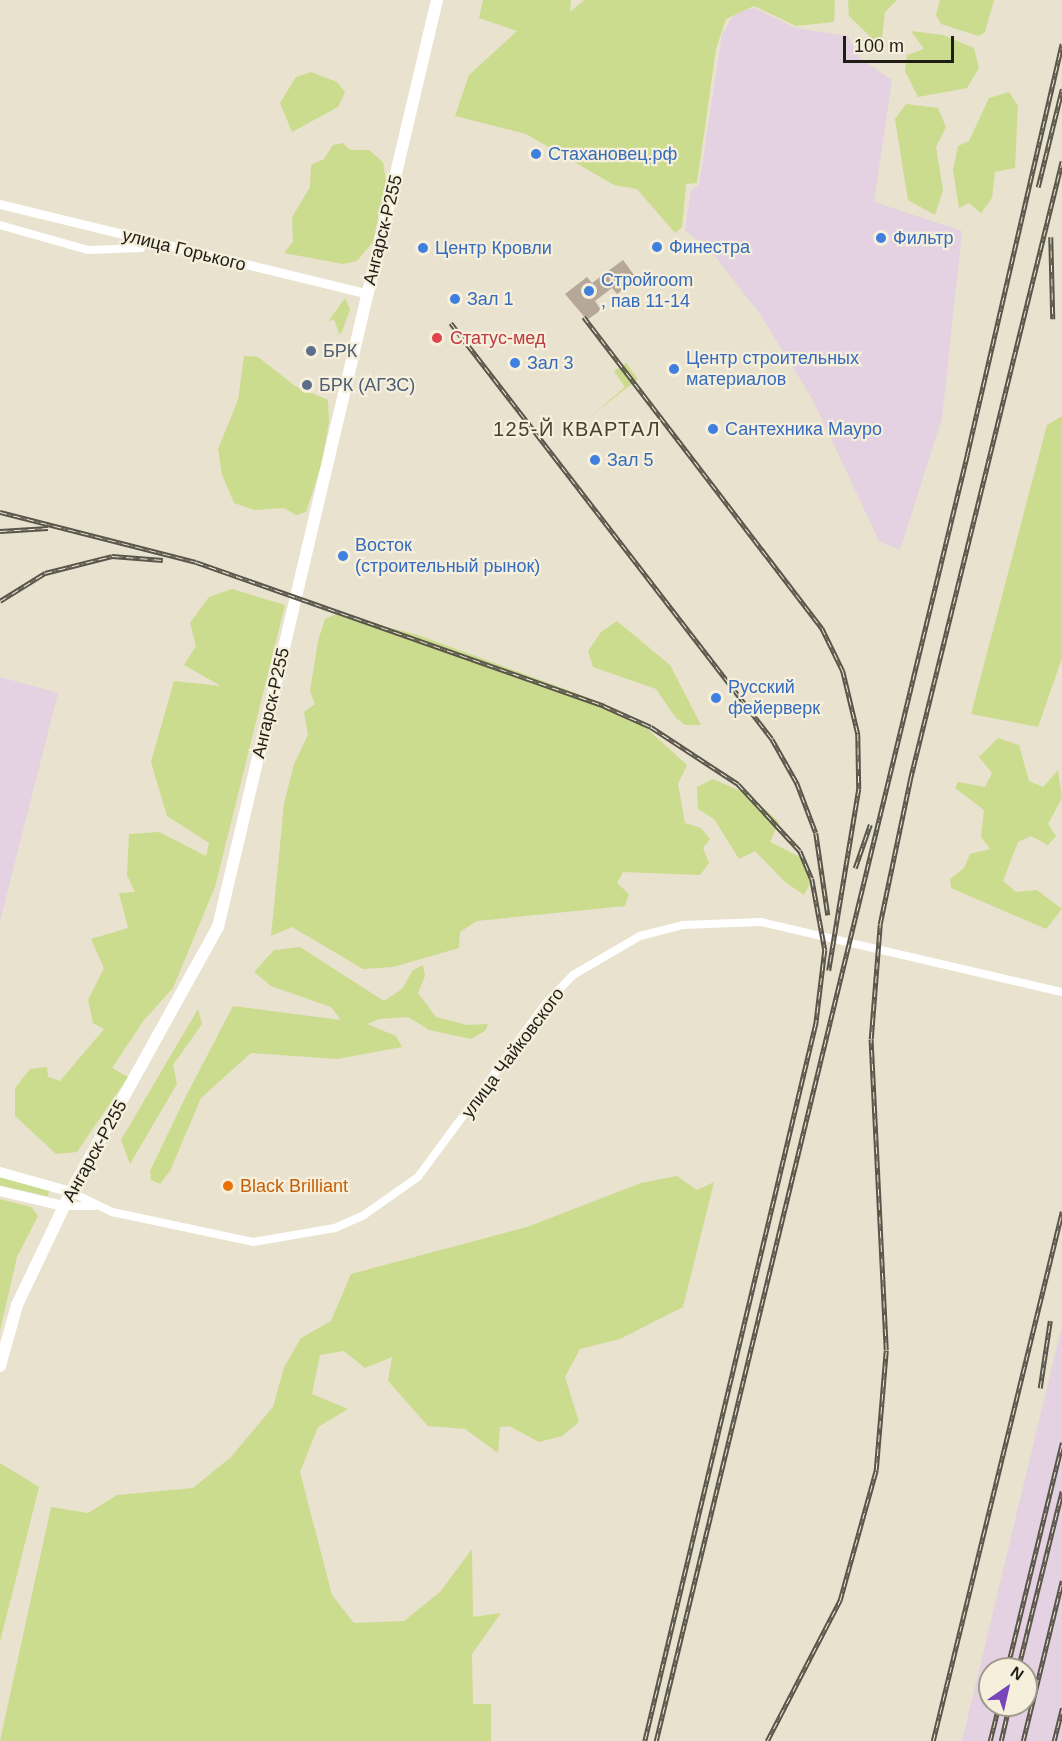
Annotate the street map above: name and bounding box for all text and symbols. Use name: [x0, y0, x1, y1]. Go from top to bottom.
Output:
scale bar: [846, 24, 957, 62]
text: 100 m: [854, 36, 904, 56]
place label: Стахановец.рф: [548, 143, 677, 165]
marker: Стахановец.рф: [529, 147, 543, 161]
street label: Ангарск-Р255: [359, 173, 407, 287]
street label: улица Горького: [120, 224, 248, 276]
place label: Фильтр: [893, 227, 953, 249]
marker: Фильтр: [874, 231, 888, 245]
place label: Финестра: [669, 236, 750, 258]
place label: Центр Кровли: [435, 237, 552, 259]
marker: Финестра: [650, 240, 664, 254]
marker: Центр Кровли: [416, 241, 430, 255]
place label: Стройroom , пав 11-14: [601, 270, 693, 312]
marker: Стройroom , пав 11-14: [582, 284, 596, 298]
place label: Зал 1: [467, 288, 513, 310]
marker: Зал 1: [448, 292, 462, 306]
place label: Статус-мед: [450, 327, 545, 349]
marker: Статус-мед: [428, 329, 446, 347]
place label: БРК: [323, 340, 357, 362]
marker: БРК: [304, 344, 318, 358]
place label: Центр строительных материалов: [686, 348, 859, 391]
place label: Зал 3: [527, 352, 573, 374]
marker: Зал 3: [508, 356, 522, 370]
marker: Центр строительных материалов: [667, 362, 681, 376]
place label: БРК (АГЗС): [319, 374, 415, 396]
marker: БРК (АГЗС): [300, 378, 314, 392]
district label: 125-Й КВАРТАЛ: [493, 417, 661, 441]
place label: Сантехника Мауро: [725, 418, 882, 440]
marker: Сантехника Мауро: [706, 422, 720, 436]
place label: Зал 5: [607, 449, 653, 471]
marker: Зал 5: [588, 453, 602, 467]
place label: Восток (строительный рынок): [355, 535, 540, 578]
marker: Восток (строительный рынок): [336, 549, 350, 563]
street label: Ангарск-Р255: [248, 645, 294, 761]
place label: Русский фейерверк: [728, 677, 820, 720]
marker: Русский фейерверк: [709, 691, 723, 705]
street label: улица Чайковского: [457, 984, 569, 1122]
street label: Ангарск-Р255: [58, 1096, 132, 1206]
place label: Black Brilliant: [240, 1175, 348, 1197]
marker: Black Brilliant: [221, 1179, 235, 1193]
north arrow: [978, 1657, 1038, 1717]
text: N: [1008, 1663, 1027, 1684]

